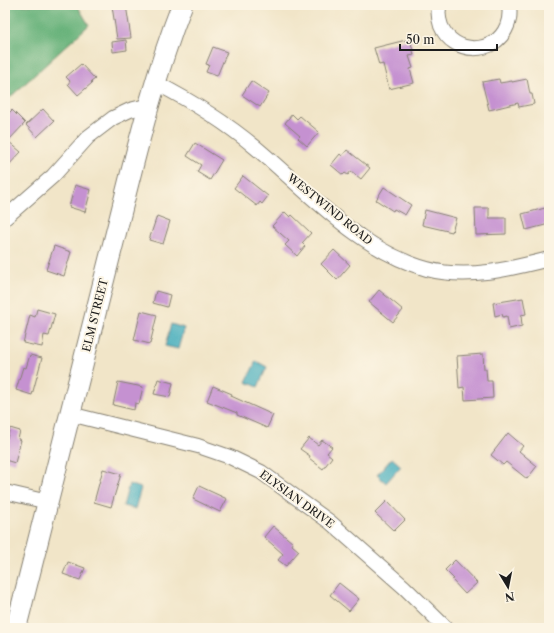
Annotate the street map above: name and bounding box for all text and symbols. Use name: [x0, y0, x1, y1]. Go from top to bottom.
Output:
scale bar: [400, 26, 497, 52]
text: 50 m: [406, 32, 435, 47]
street label: WESTWIND ROAD: [284, 170, 375, 248]
street label: ELM STREET: [79, 276, 111, 353]
street label: ELYSIAN DRIVE: [257, 467, 337, 531]
north arrow: [488, 567, 528, 607]
text: N: [503, 589, 516, 605]

